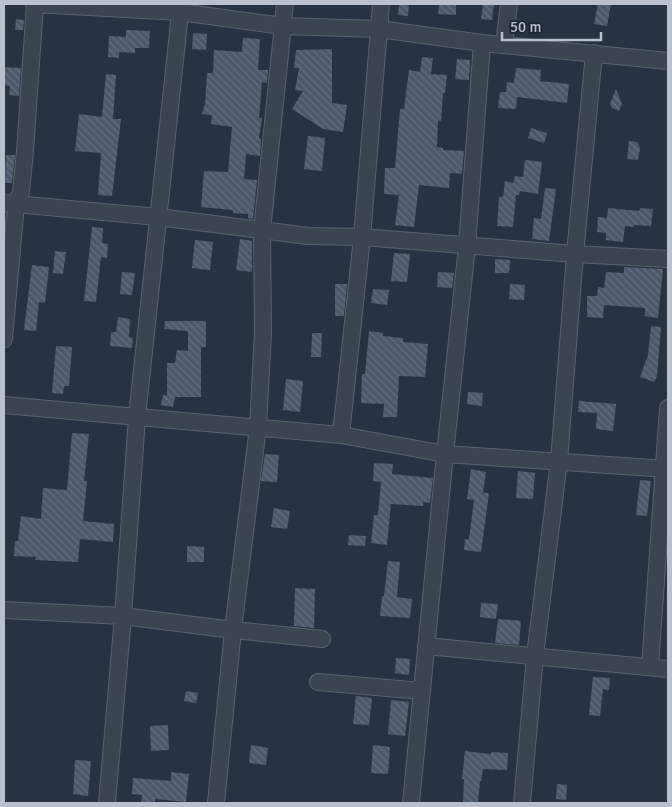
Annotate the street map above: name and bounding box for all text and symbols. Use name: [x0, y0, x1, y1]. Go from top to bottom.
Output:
scale bar: [502, 10, 601, 42]
text: 50 m: [510, 18, 541, 36]

